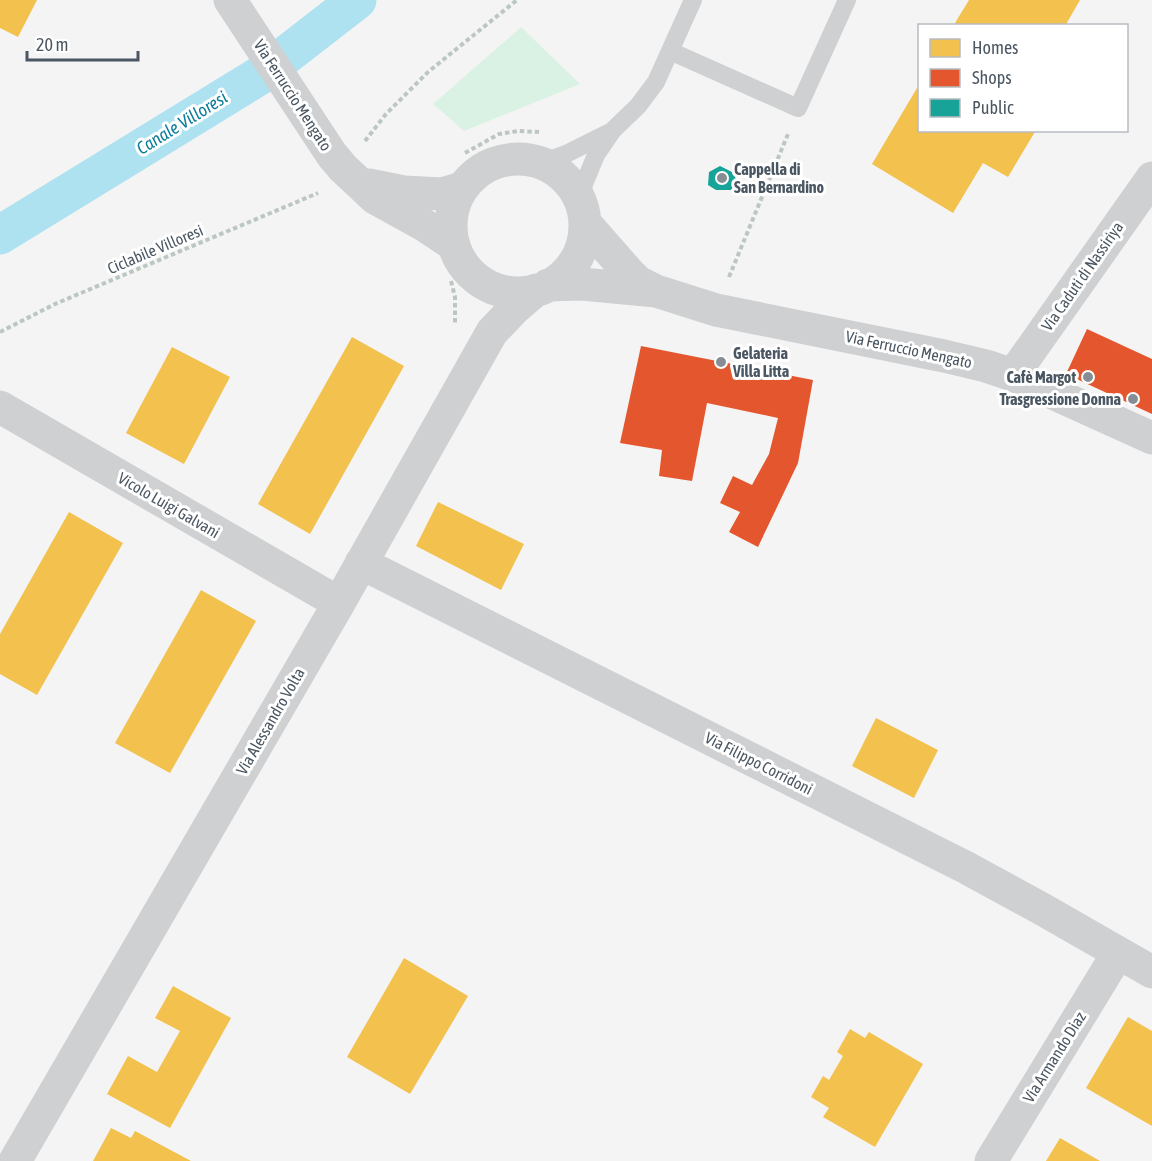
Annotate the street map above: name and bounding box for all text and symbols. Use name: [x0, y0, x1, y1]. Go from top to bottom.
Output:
scale bar: [27, 24, 138, 62]
legend: [918, 24, 1128, 132]
text: 20 m: [36, 34, 68, 55]
street label: Via Ferruccio Mengato: [250, 36, 336, 154]
text: Homes: [972, 37, 1018, 58]
text: Shops: [972, 67, 1012, 88]
water label: Canale Villoresi: [133, 86, 231, 159]
text: Public: [972, 97, 1014, 118]
place label: Cappella di San Bernardino: [734, 160, 825, 196]
marker: Cappella di San Bernardino: [715, 171, 729, 185]
street label: Via Caduti di Nassiriya: [1038, 218, 1127, 335]
street label: Ciclabile Villoresi: [105, 221, 205, 277]
street label: Via Ferruccio Mengato: [844, 327, 974, 372]
place label: Gelateria Villa Litta: [732, 344, 789, 380]
marker: Gelateria Villa Litta: [714, 355, 728, 369]
place label: Cafè Margot: [1006, 368, 1076, 386]
marker: Cafè Margot: [1081, 370, 1095, 384]
place label: Trasgressione Donna: [999, 390, 1121, 408]
marker: Trasgressione Donna: [1126, 392, 1140, 406]
street label: Vicolo Luigi Galvani: [114, 469, 223, 542]
street label: Via Alessandro Volta: [232, 665, 308, 777]
street label: Via Filippo Corridoni: [702, 728, 816, 799]
street label: Via Armando Diaz: [1019, 1008, 1089, 1106]

